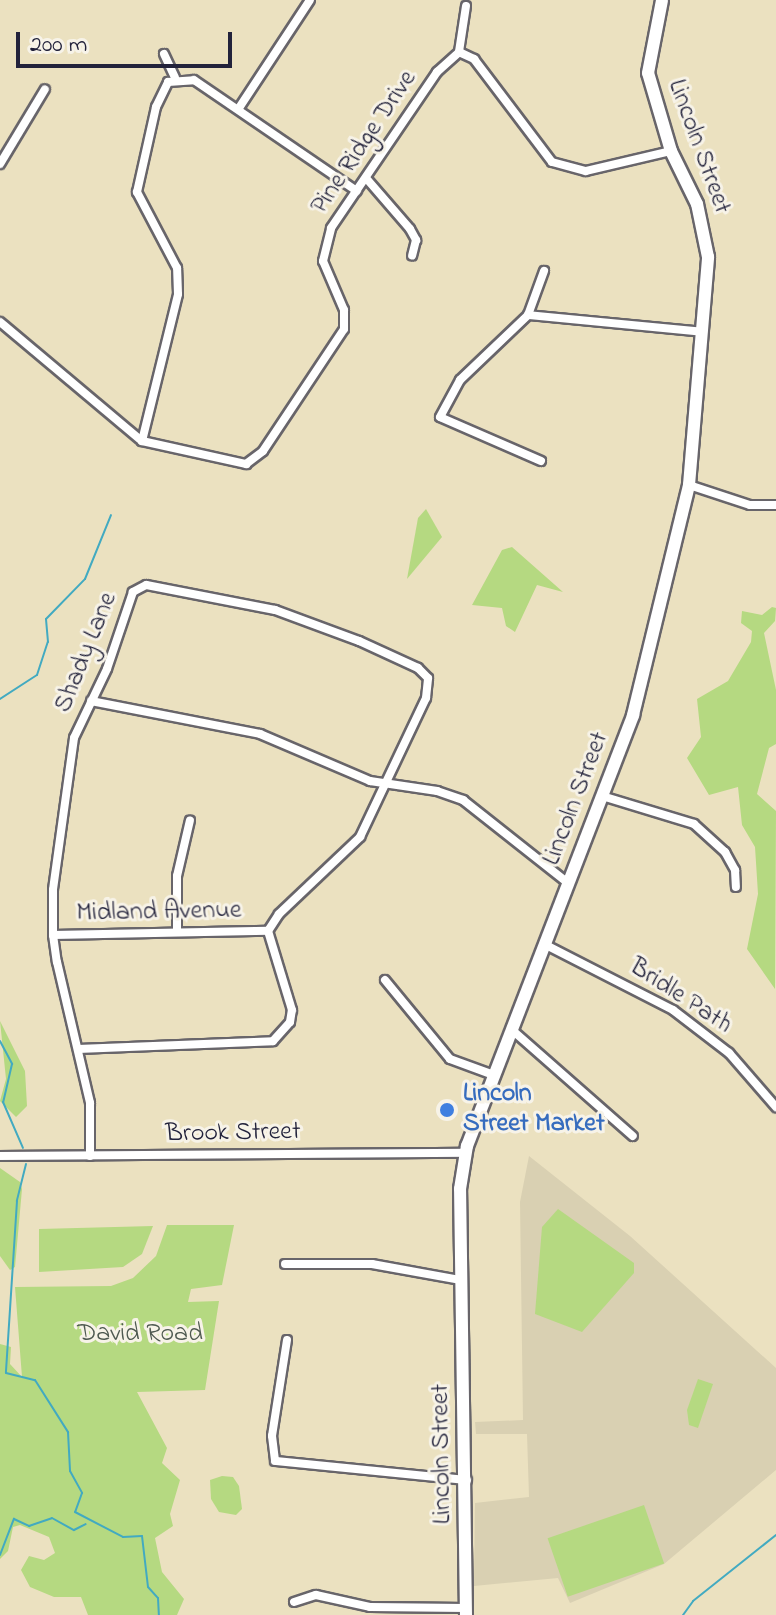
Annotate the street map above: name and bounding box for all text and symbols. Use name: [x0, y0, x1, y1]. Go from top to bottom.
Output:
scale bar: [20, 16, 236, 66]
text: 200 m: [30, 28, 87, 63]
street label: Pine Ridge Drive: [305, 65, 425, 221]
street label: Lincoln Street: [659, 76, 737, 218]
street label: Shady Lane: [49, 588, 125, 718]
street label: Lincoln Street: [537, 728, 617, 870]
street label: Midland Avenue: [76, 896, 242, 930]
street label: Bridle Path: [623, 952, 737, 1042]
place label: Lincoln Street Market: [463, 1079, 605, 1140]
marker: Lincoln Street Market: [438, 1101, 456, 1119]
street label: Brook Street: [165, 1117, 301, 1151]
park label: David Road: [77, 1319, 203, 1351]
street label: Lincoln Street: [426, 1383, 460, 1525]

